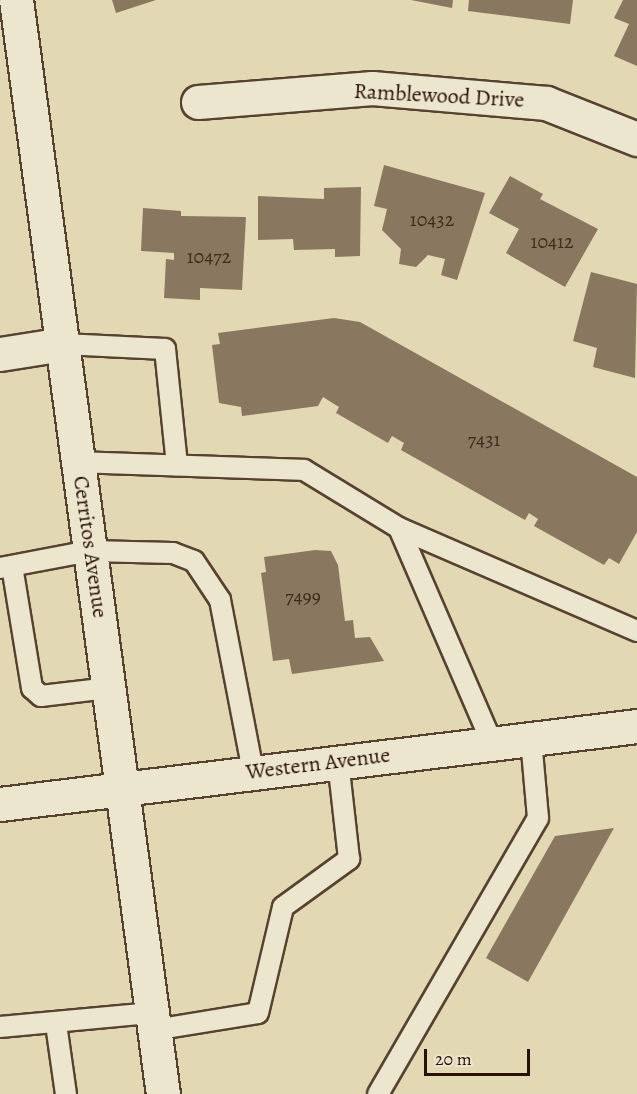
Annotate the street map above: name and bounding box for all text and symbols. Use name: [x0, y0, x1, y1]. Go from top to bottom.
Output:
street label: Ramblewood Drive: [353, 78, 525, 114]
house number: 10432: [410, 207, 454, 231]
house number: 10412: [531, 229, 573, 253]
house number: 10472: [187, 244, 231, 268]
house number: 7431: [468, 427, 500, 451]
street label: Cerritos Avenue: [67, 474, 113, 620]
house number: 7499: [285, 584, 321, 608]
street label: Western Avenue: [244, 742, 392, 786]
scale bar: [427, 1037, 534, 1075]
text: 20 m: [435, 1047, 472, 1071]

